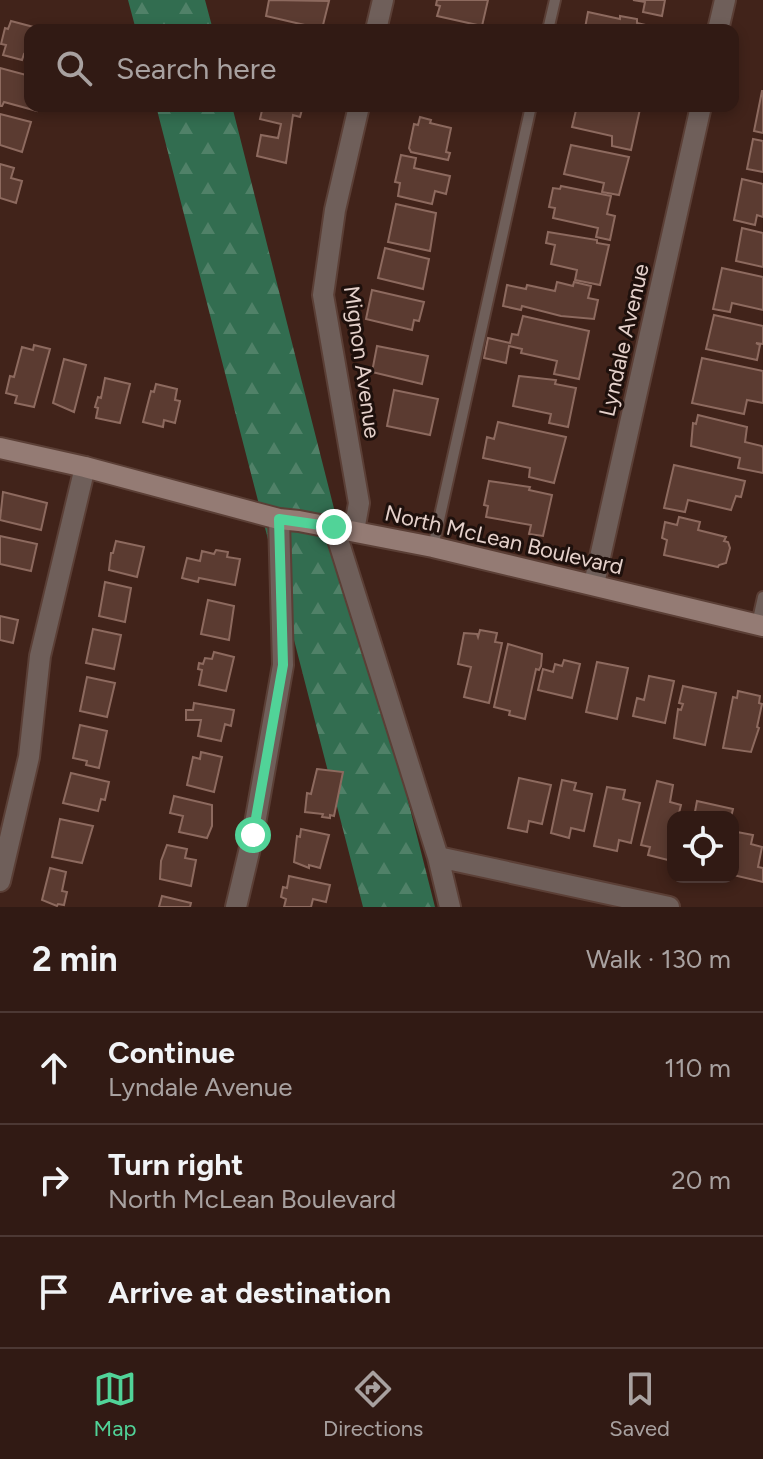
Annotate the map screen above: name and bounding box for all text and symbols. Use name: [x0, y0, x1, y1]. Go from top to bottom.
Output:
search box: [24, 24, 739, 112]
icon: search: [52, 46, 96, 90]
text: Search here: [116, 50, 276, 87]
street label: Lyndale Avenue: [593, 261, 655, 419]
street label: Mignon Avenue: [338, 284, 386, 440]
street label: North McLean Boulevard: [382, 499, 626, 581]
route end: [316, 509, 352, 545]
map controls: [667, 811, 739, 883]
button: locate: [667, 811, 739, 883]
route start: [235, 817, 271, 853]
text: 2 min: [32, 939, 118, 980]
text: Walk · 130 m: [586, 943, 731, 975]
text: Continue: [108, 1034, 235, 1071]
icon: ahead: [32, 1046, 76, 1090]
text: 110 m: [664, 1052, 731, 1084]
text: Lyndale Avenue: [108, 1071, 292, 1103]
text: Turn right: [108, 1146, 243, 1183]
icon: right: [32, 1158, 76, 1202]
text: 20 m: [671, 1164, 731, 1196]
text: North McLean Boulevard: [108, 1183, 396, 1215]
icon: arrive: [32, 1270, 76, 1314]
text: Arrive at destination: [108, 1274, 391, 1311]
tab: Map: [93, 1367, 137, 1442]
tab: Directions: [323, 1367, 423, 1442]
tab: Saved: [609, 1367, 670, 1442]

